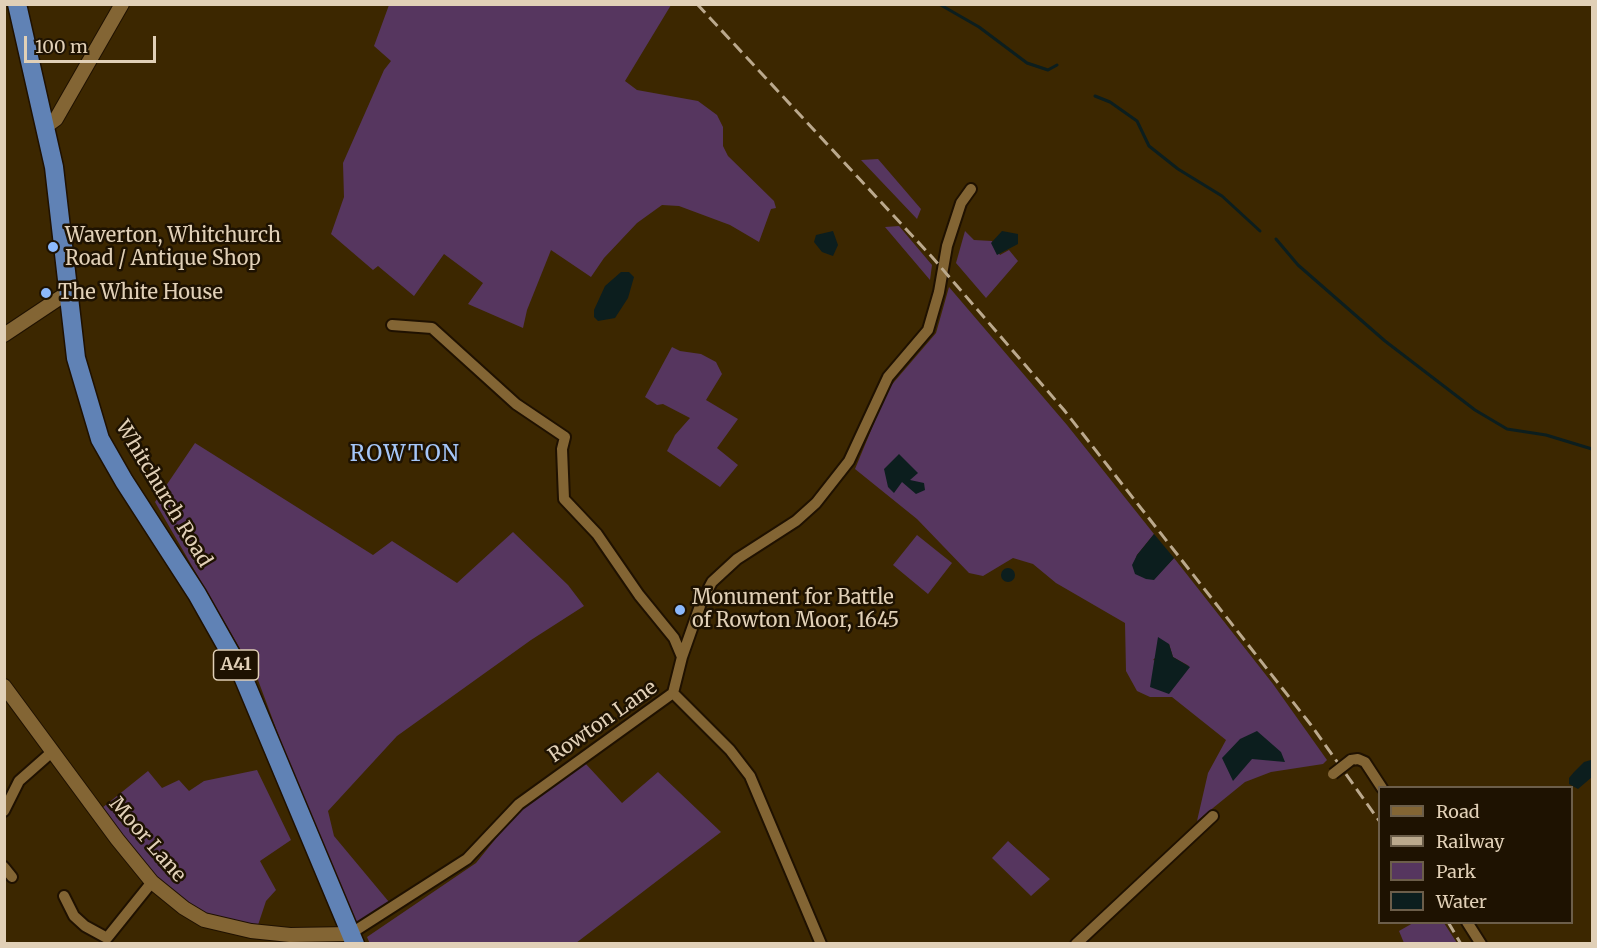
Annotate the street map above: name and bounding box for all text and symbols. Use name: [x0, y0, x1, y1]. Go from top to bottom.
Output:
scale bar: [27, 24, 159, 62]
text: 100 m: [35, 35, 88, 58]
place label: Waverton, Whitchurch Road / Antique Shop: [65, 224, 281, 271]
marker: Waverton, Whitchurch Road / Antique Shop: [46, 240, 60, 254]
place label: The White House: [58, 281, 223, 305]
marker: The White House: [39, 286, 53, 300]
street label: Whitchurch Road: [110, 416, 216, 572]
district label: ROWTON: [350, 442, 460, 468]
place label: Monument for Battle of Rowton Moor, 1645: [692, 586, 899, 633]
marker: Monument for Battle of Rowton Moor, 1645: [673, 603, 687, 617]
road number: A41: [214, 650, 258, 680]
street label: Rowton Lane: [544, 676, 662, 768]
legend: [1378, 786, 1573, 924]
street label: Moor Lane: [104, 793, 190, 887]
text: Road: [1436, 800, 1480, 823]
text: Railway: [1436, 830, 1504, 853]
text: Park: [1436, 860, 1476, 883]
text: Water: [1436, 890, 1487, 913]

